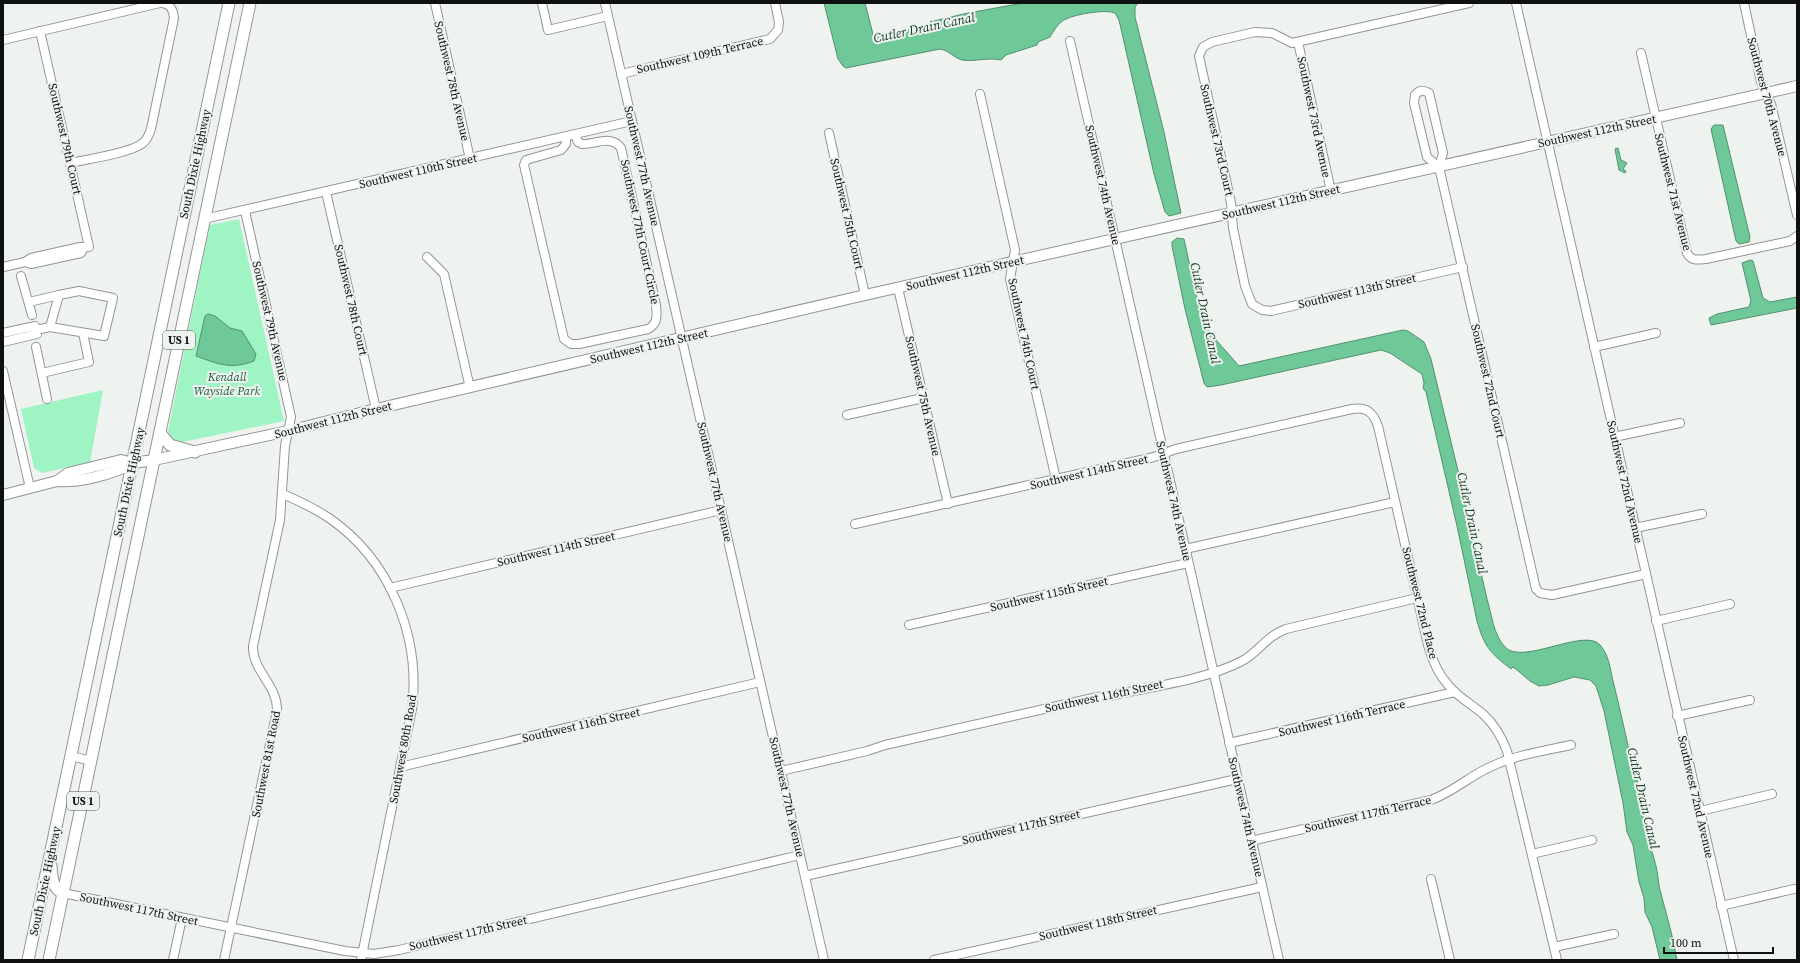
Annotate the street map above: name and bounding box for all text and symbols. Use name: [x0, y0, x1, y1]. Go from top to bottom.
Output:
water label: Cutler Drain Canal: [872, 8, 977, 47]
street label: Southwest 78th Avenue: [430, 19, 474, 143]
street label: Southwest 109th Terrace: [635, 33, 765, 77]
street label: Southwest 70th Avenue: [1743, 36, 1791, 158]
street label: Southwest 73rd Avenue: [1293, 55, 1335, 179]
street label: Southwest 79th Court: [44, 82, 86, 196]
street label: Southwest 73rd Court: [1196, 83, 1238, 197]
street label: Southwest 77th Avenue: [620, 104, 664, 228]
street label: South Dixie Highway: [176, 107, 215, 220]
street label: Southwest 112th Street: [1537, 111, 1658, 151]
street label: Southwest 74th Avenue: [1081, 123, 1125, 247]
street label: Southwest 71st Avenue: [1651, 132, 1695, 252]
street label: Southwest 110th Street: [358, 150, 478, 192]
street label: Southwest 75th Court: [826, 157, 868, 271]
street label: Southwest 77th Court Circle: [617, 158, 663, 306]
street label: Southwest 112th Street: [1221, 181, 1341, 223]
street label: Southwest 78th Court: [330, 243, 372, 357]
street label: Southwest 112th Street: [905, 252, 1025, 294]
street label: Southwest 79th Avenue: [248, 259, 292, 383]
water label: Cutler Drain Canal: [1186, 261, 1225, 366]
street label: Southwest 113th Street: [1297, 270, 1417, 312]
street label: Southwest 74th Court: [1004, 277, 1044, 391]
street label: Southwest 72nd Court: [1467, 322, 1509, 440]
street label: Southwest 112th Street: [589, 325, 709, 367]
road number: US 1: [163, 331, 195, 349]
street label: Southwest 75th Avenue: [901, 334, 945, 458]
park label: Kendall Wayside Park: [194, 369, 261, 399]
street label: Southwest 112th Street: [273, 398, 393, 442]
street label: Southwest 72nd Avenue: [1603, 419, 1647, 545]
street label: Southwest 77th Avenue: [693, 420, 737, 544]
street label: South Dixie Highway: [110, 425, 149, 538]
street label: Southwest 74th Avenue: [1152, 439, 1196, 563]
street label: Southwest 114th Street: [1029, 451, 1149, 493]
water label: Cutler Drain Canal: [1453, 471, 1492, 576]
street label: Southwest 114th Street: [496, 528, 616, 570]
street label: Southwest 72nd Place: [1398, 545, 1442, 661]
street label: Southwest 115th Street: [989, 573, 1109, 615]
street label: Southwest 116th Street: [1044, 676, 1165, 716]
street label: Southwest 80th Road: [386, 693, 420, 805]
street label: Southwest 116th Terrace: [1277, 696, 1407, 740]
street label: Southwest 116th Street: [521, 704, 641, 746]
street label: Southwest 81st Road: [248, 709, 284, 819]
street label: Southwest 72nd Avenue: [1674, 734, 1718, 860]
street label: Southwest 77th Avenue: [765, 735, 809, 859]
water label: Cutler Drain Canal: [1624, 746, 1664, 851]
street label: Southwest 74th Avenue: [1224, 755, 1268, 879]
road number: US 1: [67, 792, 99, 810]
street label: Southwest 117th Terrace: [1303, 792, 1433, 836]
street label: Southwest 117th Street: [961, 806, 1081, 848]
street label: South Dixie Highway: [26, 824, 65, 937]
street label: Southwest 117th Street: [79, 889, 200, 929]
street label: Southwest 118th Street: [1038, 902, 1158, 944]
street label: Southwest 117th Street: [408, 912, 528, 954]
scale bar: [1664, 929, 1773, 955]
text: 100 m: [1670, 935, 1702, 951]

